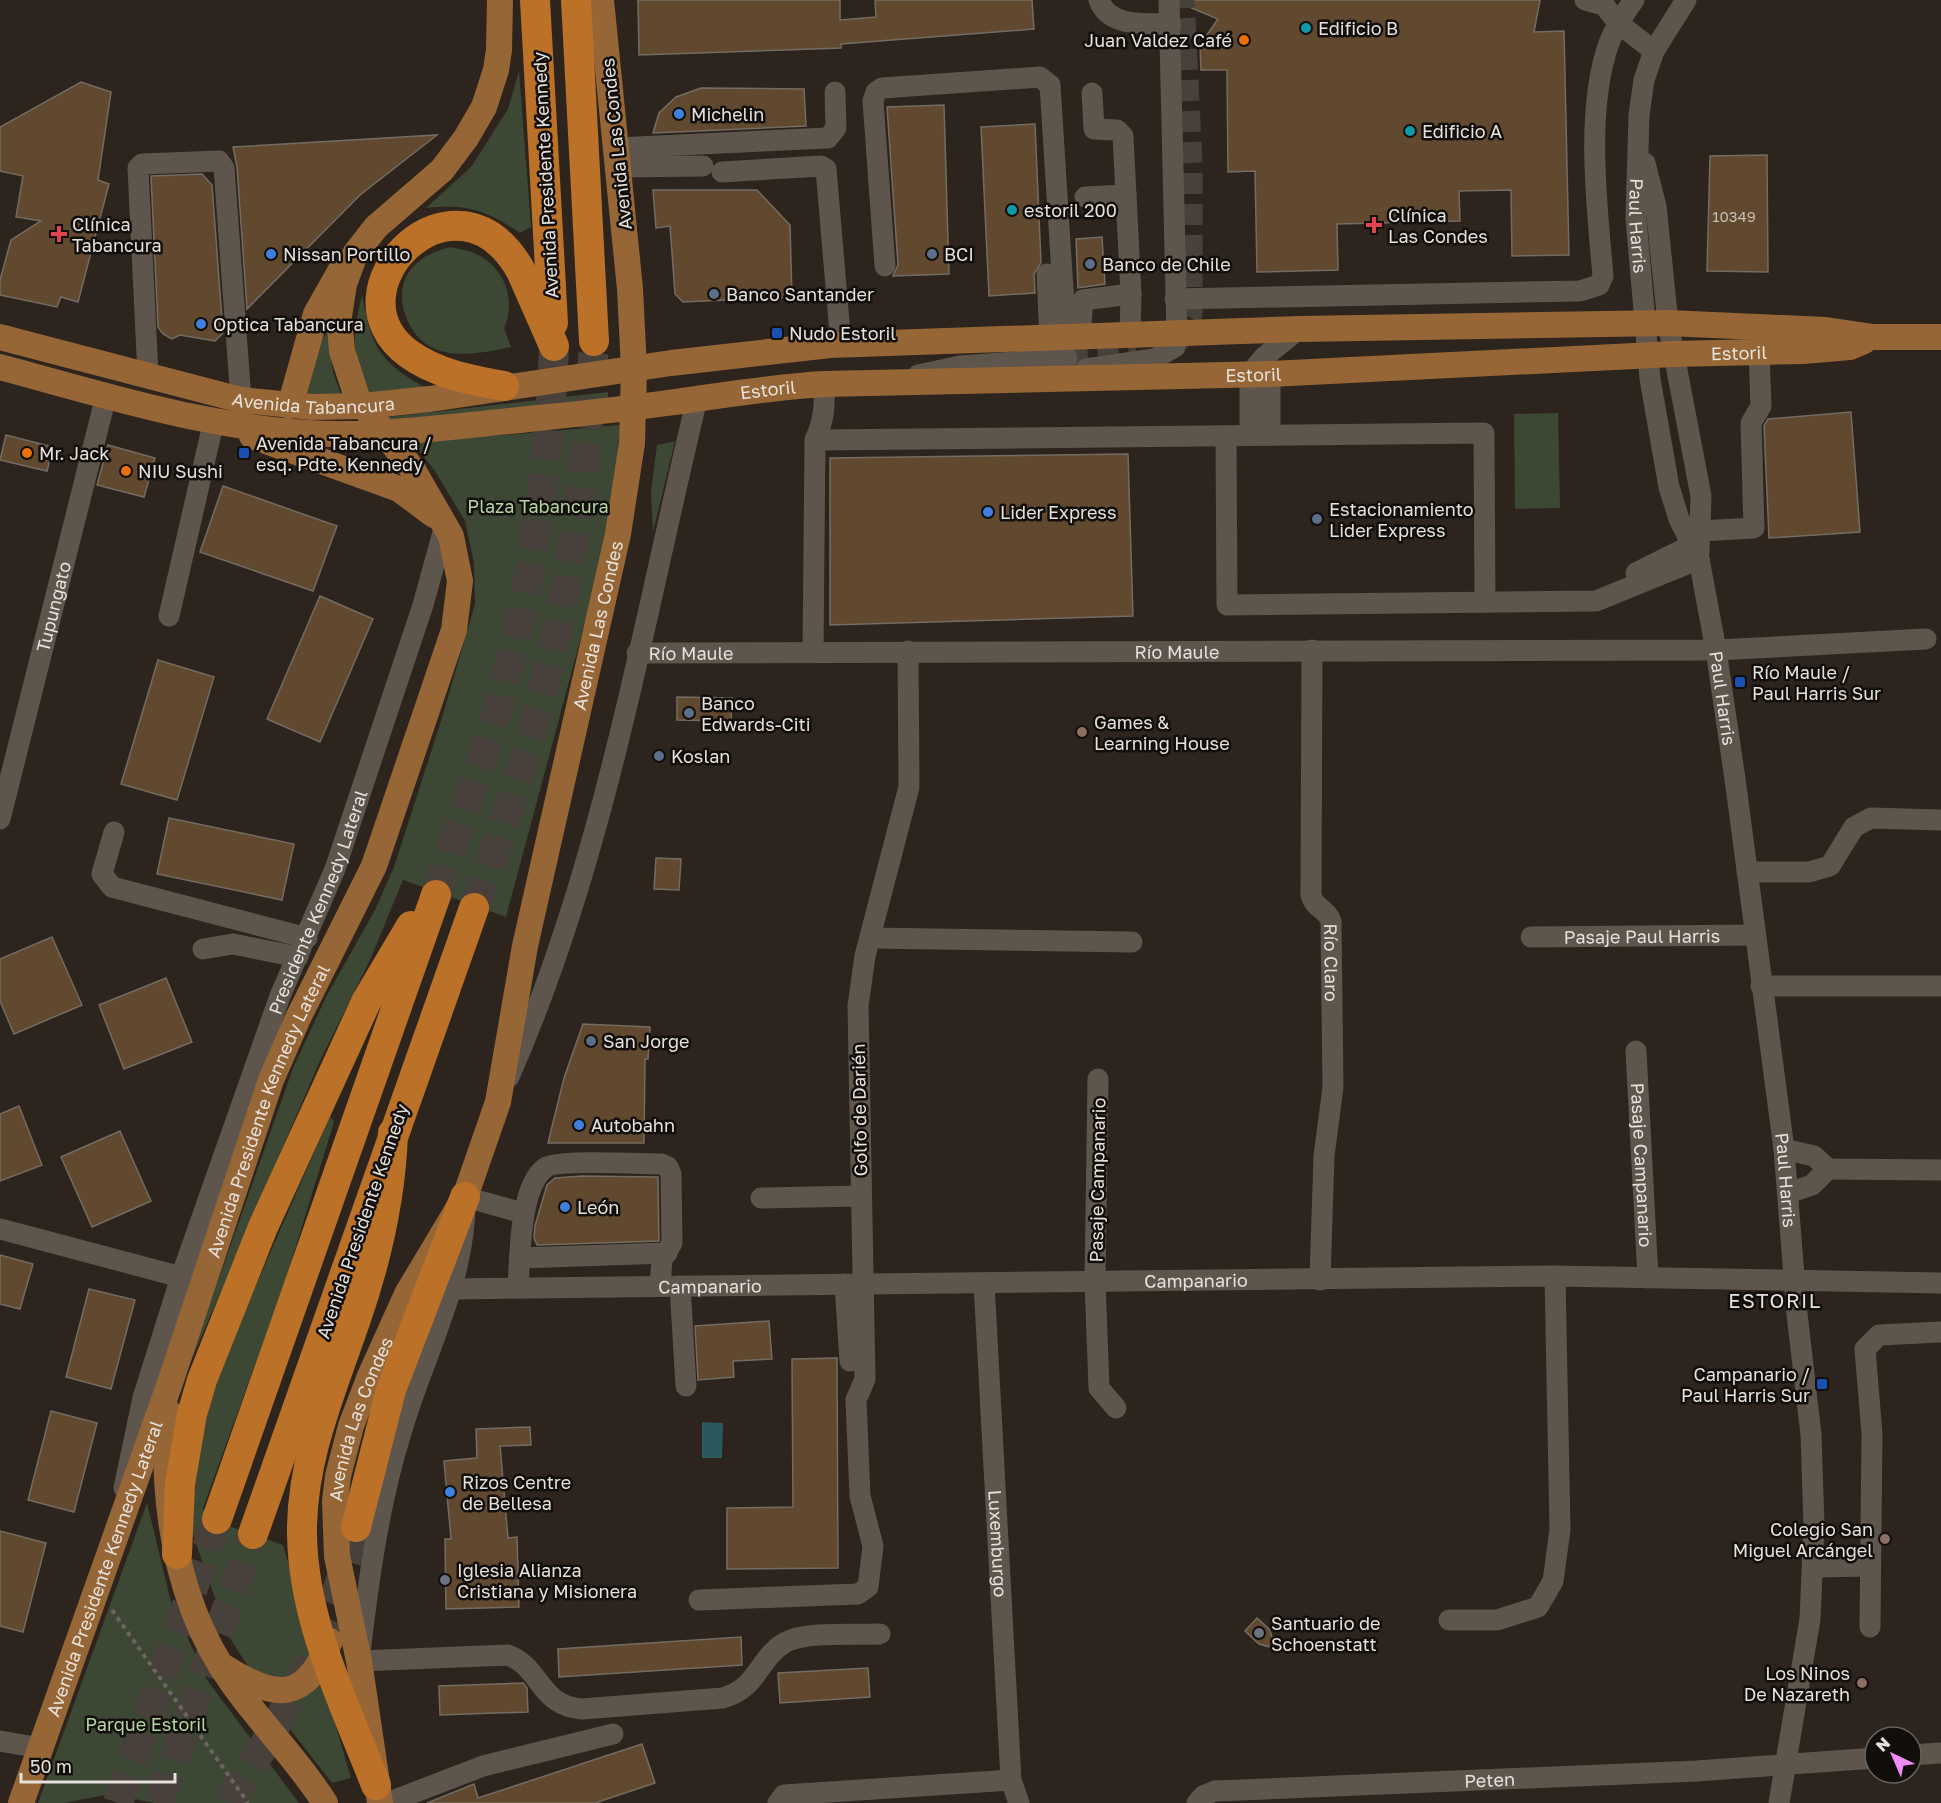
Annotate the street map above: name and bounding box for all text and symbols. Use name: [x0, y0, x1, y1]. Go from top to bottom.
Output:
place label: Edificio B: [1318, 17, 1398, 39]
marker: Edificio B: [1299, 21, 1313, 35]
place label: Juan Valdez Café: [1084, 29, 1232, 51]
marker: Juan Valdez Café: [1237, 33, 1251, 47]
street label: Avenida Presidente Kennedy: [528, 51, 562, 299]
street label: Avenida Las Condes: [596, 57, 636, 231]
place label: Michelin: [691, 103, 764, 125]
marker: Michelin: [672, 107, 686, 121]
place label: Edificio A: [1422, 120, 1502, 142]
marker: Edificio A: [1403, 124, 1417, 138]
street label: Paul Harris: [1625, 178, 1652, 274]
place label: estoril 200: [1024, 199, 1117, 221]
marker: estoril 200: [1005, 203, 1019, 217]
place label: Clínica Las Condes: [1388, 204, 1488, 247]
house number: 10349: [1712, 207, 1756, 225]
place label: Clínica Tabancura: [72, 213, 162, 256]
marker: Clínica Las Condes: [1365, 216, 1383, 234]
marker: Clínica Tabancura: [50, 225, 68, 243]
place label: Nissan Portillo: [283, 243, 410, 265]
place label: BCI: [944, 243, 974, 265]
marker: Nissan Portillo: [264, 247, 278, 261]
marker: BCI: [925, 247, 939, 261]
place label: Banco de Chile: [1102, 253, 1231, 275]
marker: Banco de Chile: [1083, 257, 1097, 271]
place label: Banco Santander: [726, 283, 874, 305]
marker: Banco Santander: [707, 287, 721, 301]
place label: Optica Tabancura: [213, 313, 364, 335]
marker: Optica Tabancura: [194, 317, 208, 331]
place label: Nudo Estoril: [789, 322, 896, 344]
marker: Nudo Estoril: [770, 326, 784, 340]
street label: Estoril: [1711, 341, 1768, 364]
street label: Estoril: [1225, 362, 1282, 386]
street label: Estoril: [739, 375, 797, 404]
street label: Avenida Tabancura: [230, 387, 396, 418]
place label: Avenida Tabancura / esq. Pdte. Kennedy: [256, 432, 432, 475]
place label: Mr. Jack: [39, 442, 109, 464]
marker: Mr. Jack: [20, 446, 34, 460]
marker: Avenida Tabancura / esq. Pdte. Kennedy: [237, 446, 251, 460]
place label: NIU Sushi: [138, 460, 223, 482]
marker: NIU Sushi: [119, 464, 133, 478]
park label: Plaza Tabancura: [467, 495, 609, 517]
place label: Estacionamiento Lider Express: [1329, 498, 1474, 541]
place label: Lider Express: [1000, 501, 1116, 523]
marker: Lider Express: [981, 505, 995, 519]
marker: Estacionamiento Lider Express: [1310, 512, 1324, 526]
street label: Avenida Las Condes: [568, 538, 627, 712]
street label: Tupungato: [31, 559, 75, 654]
street label: Río Maule: [1134, 640, 1220, 663]
street label: Río Maule: [648, 642, 734, 664]
street label: Paul Harris: [1705, 649, 1741, 747]
place label: Río Maule / Paul Harris Sur: [1752, 661, 1881, 704]
marker: Río Maule / Paul Harris Sur: [1733, 675, 1747, 689]
place label: Banco Edwards-Citi: [701, 692, 811, 735]
marker: Banco Edwards-Citi: [682, 706, 696, 720]
place label: Games & Learning House: [1094, 711, 1230, 754]
marker: Games & Learning House: [1075, 725, 1089, 739]
place label: Koslan: [671, 745, 730, 767]
marker: Koslan: [652, 749, 666, 763]
street label: Presidente Kennedy Lateral: [263, 787, 372, 1017]
street label: Río Claro: [1320, 923, 1343, 1002]
street label: Pasaje Paul Harris: [1564, 924, 1720, 948]
street label: Avenida Presidente Kennedy Lateral: [202, 960, 334, 1260]
place label: San Jorge: [603, 1030, 689, 1052]
marker: San Jorge: [584, 1034, 598, 1048]
street label: Golfo de Darién: [847, 1043, 871, 1177]
street label: Pasaje Campanario: [1627, 1082, 1657, 1248]
street label: Pasaje Campanario: [1085, 1097, 1109, 1263]
street label: Avenida Presidente Kennedy: [311, 1101, 413, 1341]
place label: Autobahn: [591, 1114, 675, 1136]
marker: Autobahn: [572, 1118, 586, 1132]
street label: Paul Harris: [1771, 1131, 1801, 1228]
place label: León: [577, 1196, 619, 1218]
marker: León: [558, 1200, 572, 1214]
street label: Campanario: [1144, 1269, 1248, 1292]
street label: Campanario: [658, 1274, 762, 1298]
district label: ESTORIL: [1728, 1288, 1822, 1312]
street label: Avenida Las Condes: [324, 1333, 397, 1503]
place label: Campanario / Paul Harris Sur: [1681, 1363, 1810, 1406]
marker: Campanario / Paul Harris Sur: [1815, 1377, 1829, 1391]
street label: Avenida Presidente Kennedy Lateral: [42, 1417, 167, 1719]
place label: Rizos Centre de Bellesa: [462, 1471, 571, 1514]
marker: Rizos Centre de Bellesa: [443, 1485, 457, 1499]
street label: Luxemburgo: [984, 1489, 1012, 1598]
place label: Colegio San Miguel Arcángel: [1733, 1518, 1873, 1561]
marker: Colegio San Miguel Arcángel: [1878, 1532, 1892, 1546]
place label: Iglesia Alianza Cristiana y Misionera: [457, 1559, 637, 1602]
marker: Iglesia Alianza Cristiana y Misionera: [438, 1573, 452, 1587]
place label: Santuario de Schoenstatt: [1271, 1612, 1381, 1655]
marker: Santuario de Schoenstatt: [1252, 1626, 1266, 1640]
place label: Los Ninos De Nazareth: [1744, 1662, 1850, 1705]
marker: Los Ninos De Nazareth: [1855, 1676, 1869, 1690]
park label: Parque Estoril: [85, 1713, 207, 1735]
north arrow: [1863, 1725, 1923, 1785]
text: N: [1871, 1733, 1894, 1756]
scale bar: [21, 1746, 176, 1784]
text: 50 m: [30, 1755, 72, 1777]
street label: Peten: [1464, 1768, 1515, 1792]

